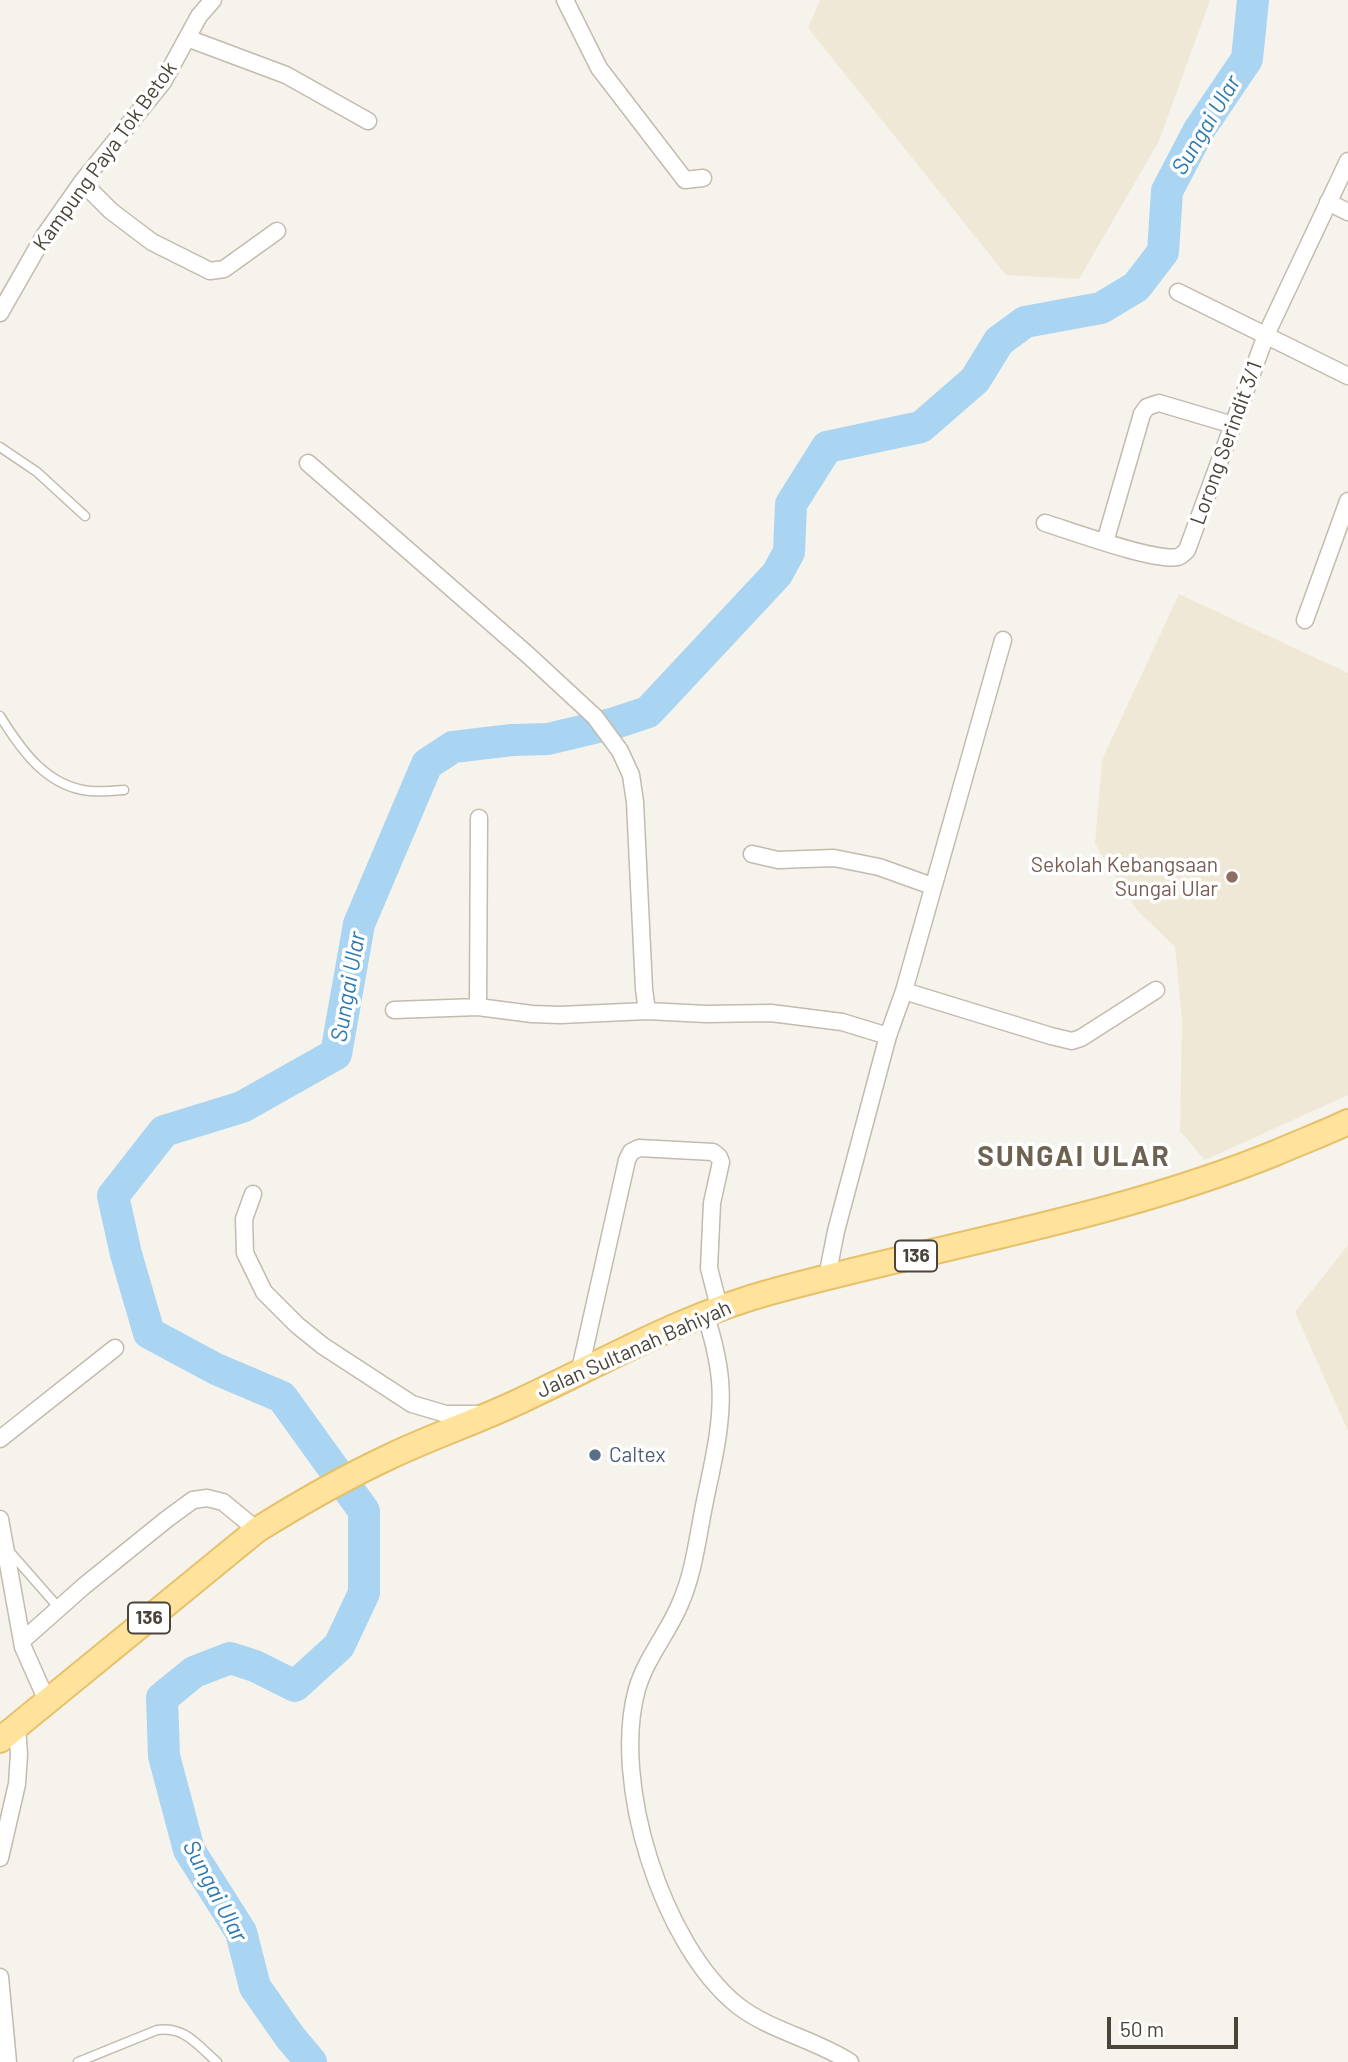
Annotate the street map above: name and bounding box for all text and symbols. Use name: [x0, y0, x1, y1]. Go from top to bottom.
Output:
street label: Kampung Paya Tok Betok: [28, 56, 182, 256]
water label: Sungai Ular: [1166, 70, 1246, 180]
street label: Lorong Serindit 3/1: [1185, 358, 1267, 528]
place label: Sekolah Kebangsaan Sungai Ular: [1031, 852, 1218, 902]
marker: Sekolah Kebangsaan Sungai Ular: [1224, 869, 1240, 885]
water label: Sungai Ular: [325, 930, 371, 1044]
district label: SUNGAI ULAR: [979, 1140, 1169, 1174]
road number: 136: [895, 1240, 937, 1272]
street label: Jalan Sultanah Bahiyah: [533, 1295, 735, 1403]
place label: Caltex: [609, 1442, 665, 1468]
marker: Caltex: [587, 1447, 603, 1463]
road number: 136: [128, 1602, 170, 1634]
water label: Sungai Ular: [177, 1835, 253, 1947]
scale bar: [1110, 2002, 1241, 2046]
text: 50 m: [1120, 2016, 1164, 2041]

